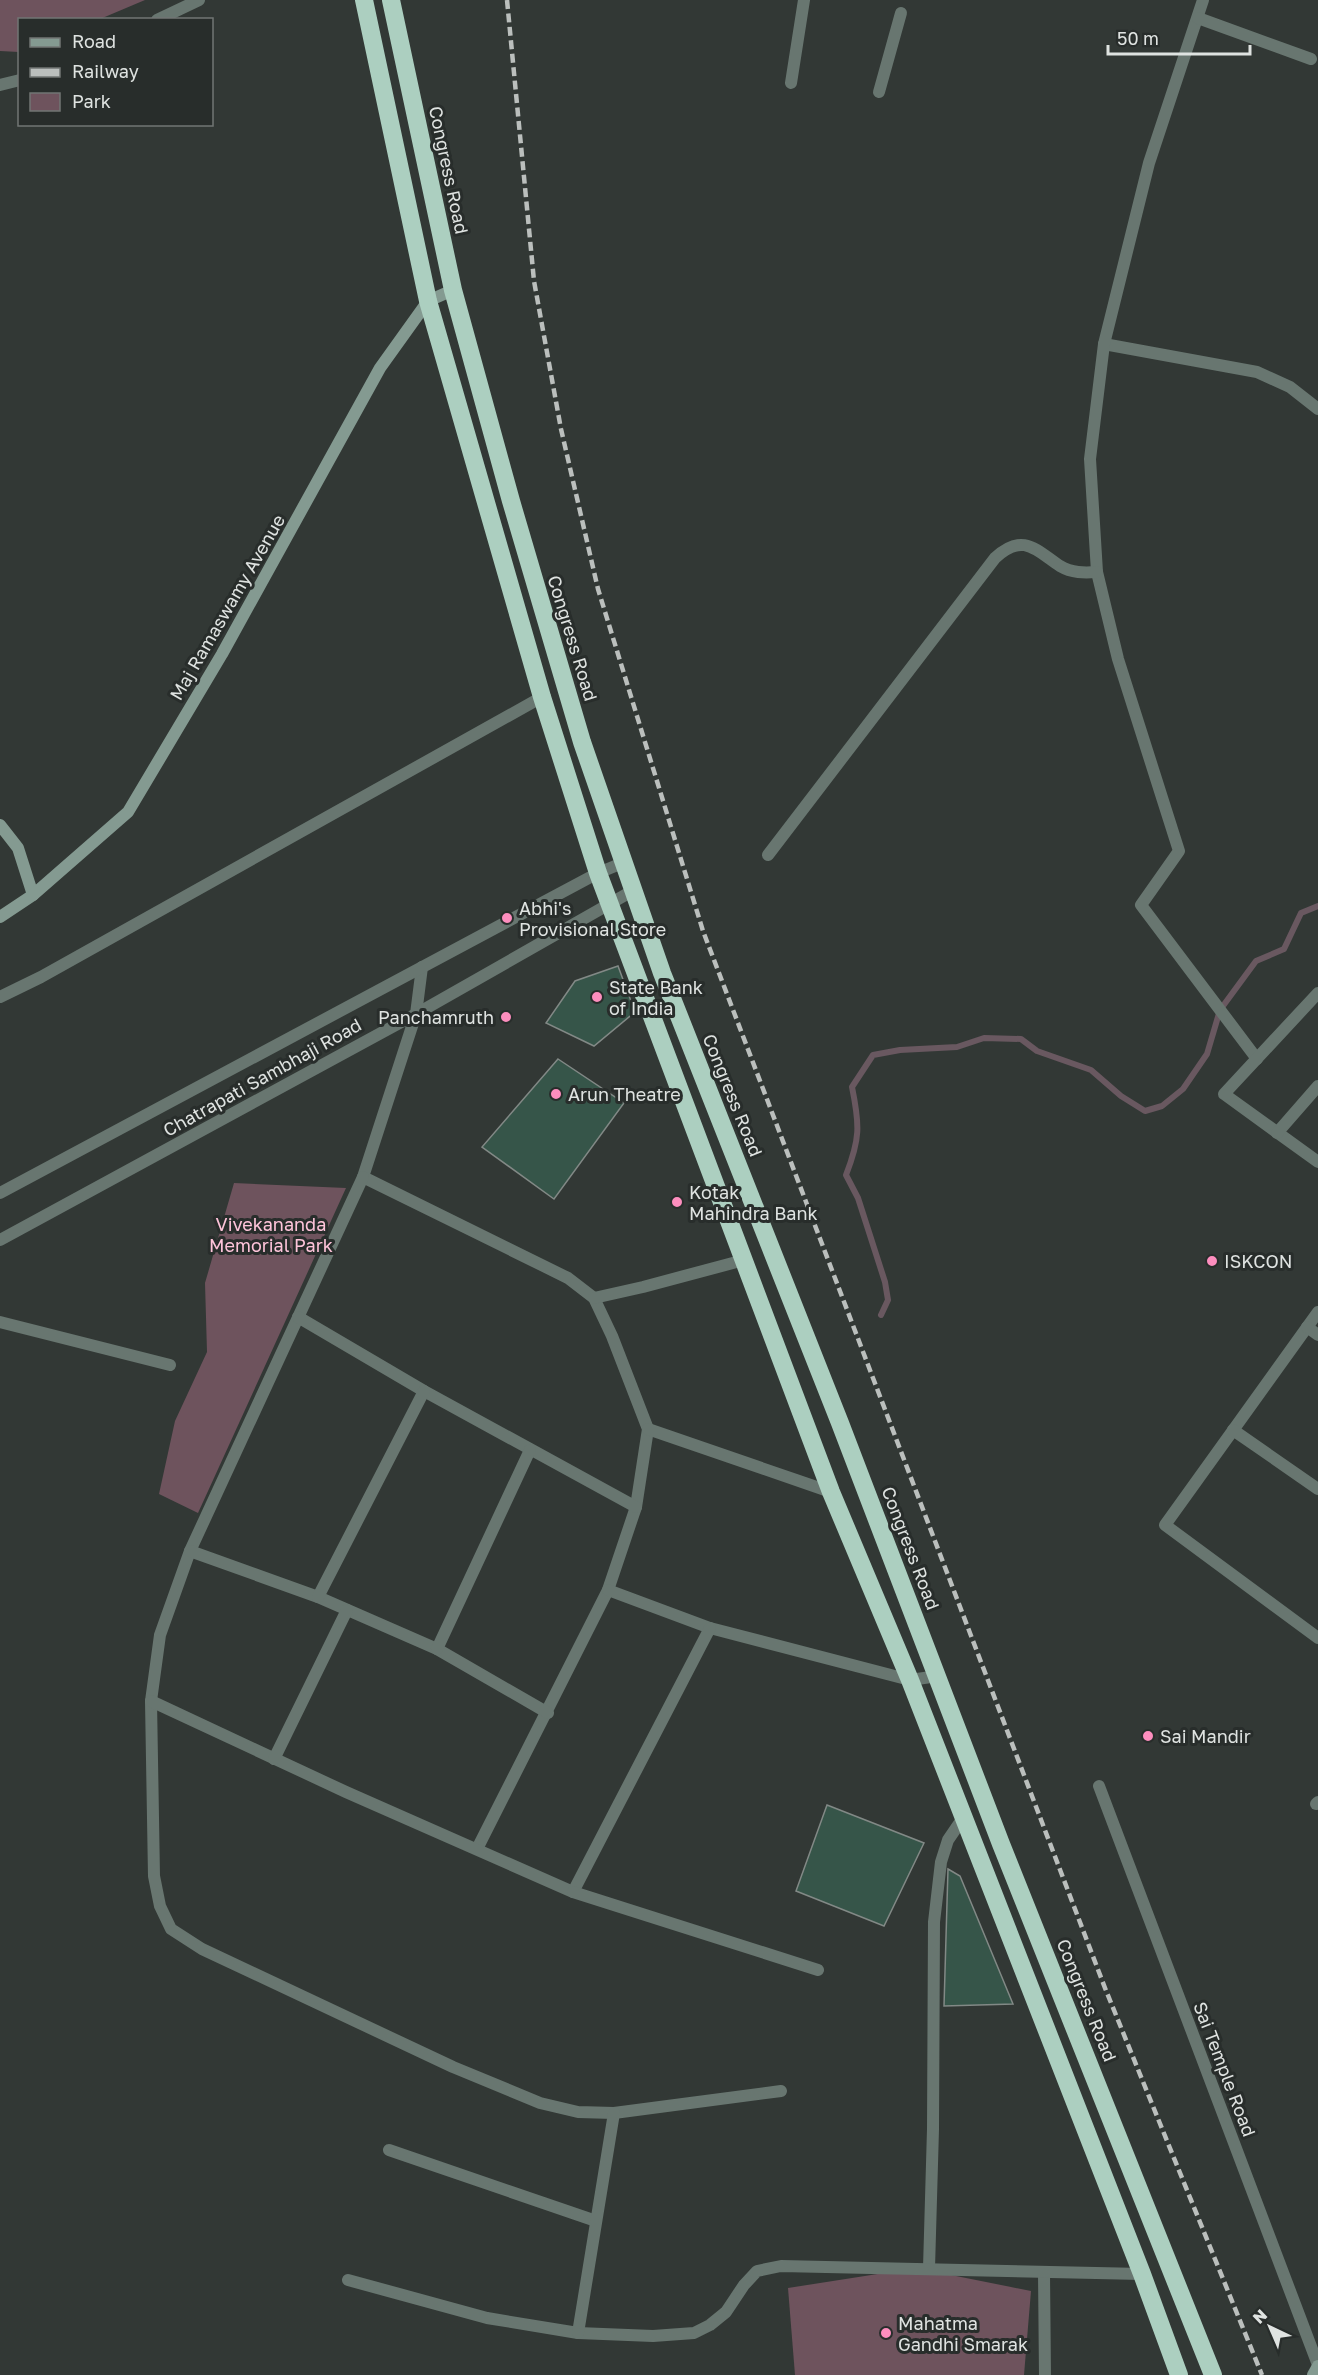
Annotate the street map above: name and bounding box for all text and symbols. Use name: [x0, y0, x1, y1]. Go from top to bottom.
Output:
legend: [18, 18, 213, 126]
scale bar: [1108, 18, 1250, 56]
text: 50 m: [1117, 27, 1159, 49]
text: Road: [72, 30, 116, 52]
text: Railway: [72, 60, 139, 82]
text: Park: [72, 90, 111, 112]
street label: Congress Road: [425, 104, 473, 236]
street label: Maj Ramaswamy Avenue: [165, 510, 289, 704]
street label: Congress Road: [543, 573, 603, 703]
place label: Abhi's Provisional Store: [519, 897, 666, 940]
marker: Abhi's Provisional Store: [500, 911, 514, 925]
place label: State Bank of India: [609, 976, 703, 1019]
marker: State Bank of India: [590, 990, 604, 1004]
place label: Panchamruth: [378, 1006, 494, 1028]
marker: Panchamruth: [499, 1010, 513, 1024]
street label: Chatrapati Sambhaji Road: [159, 1013, 365, 1141]
street label: Congress Road: [698, 1031, 768, 1159]
place label: Arun Theatre: [568, 1083, 681, 1105]
marker: Arun Theatre: [549, 1087, 563, 1101]
place label: Kotak Mahindra Bank: [689, 1181, 818, 1224]
marker: Kotak Mahindra Bank: [670, 1195, 684, 1209]
park label: Vivekananda Memorial Park: [209, 1213, 333, 1256]
place label: ISKCON: [1224, 1250, 1292, 1272]
marker: ISKCON: [1205, 1254, 1219, 1268]
street label: Congress Road: [877, 1483, 945, 1613]
place label: Sai Mandir: [1160, 1725, 1251, 1747]
marker: Sai Mandir: [1141, 1729, 1155, 1743]
street label: Congress Road: [1052, 1936, 1122, 2064]
street label: Sai Temple Road: [1189, 1998, 1261, 2140]
north arrow: [1240, 2297, 1300, 2357]
text: N: [1248, 2305, 1271, 2328]
place label: Mahatma Gandhi Smarak: [898, 2312, 1028, 2355]
marker: Mahatma Gandhi Smarak: [879, 2326, 893, 2340]

